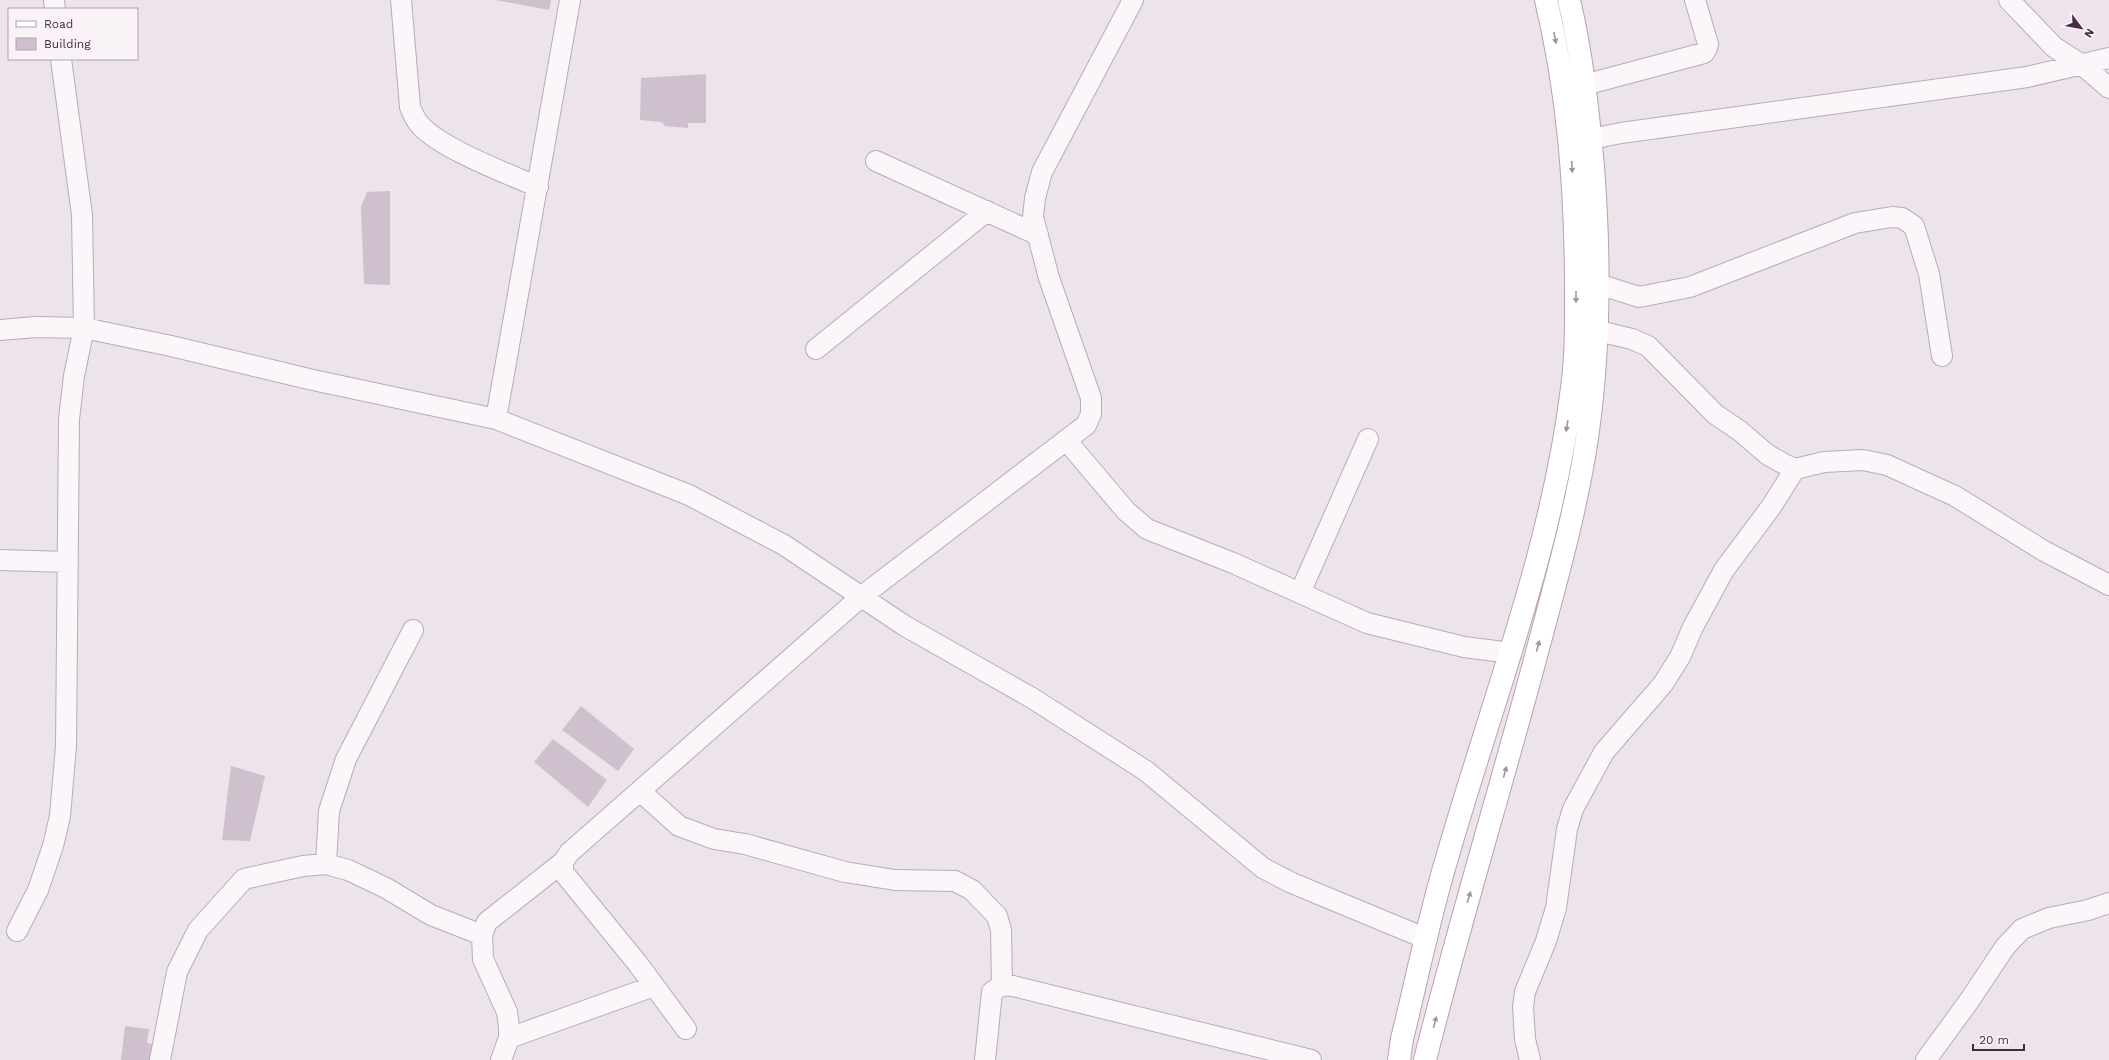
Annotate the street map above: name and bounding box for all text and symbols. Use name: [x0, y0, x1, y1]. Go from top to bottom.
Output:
legend: [8, 8, 138, 60]
north arrow: [2061, 8, 2101, 48]
text: Road: [44, 17, 73, 31]
text: N: [2081, 26, 2097, 40]
one-way arrow: [1552, 32, 1558, 44]
text: Building: [44, 37, 91, 51]
one-way arrow: [1569, 161, 1576, 173]
one-way arrow: [1573, 291, 1579, 304]
one-way arrow: [1564, 420, 1570, 432]
one-way arrow: [1536, 640, 1542, 652]
one-way arrow: [1502, 766, 1508, 778]
one-way arrow: [1466, 891, 1472, 903]
one-way arrow: [1432, 1016, 1438, 1028]
scale bar: [1973, 1026, 2024, 1052]
text: 20 m: [1979, 1033, 2009, 1047]

